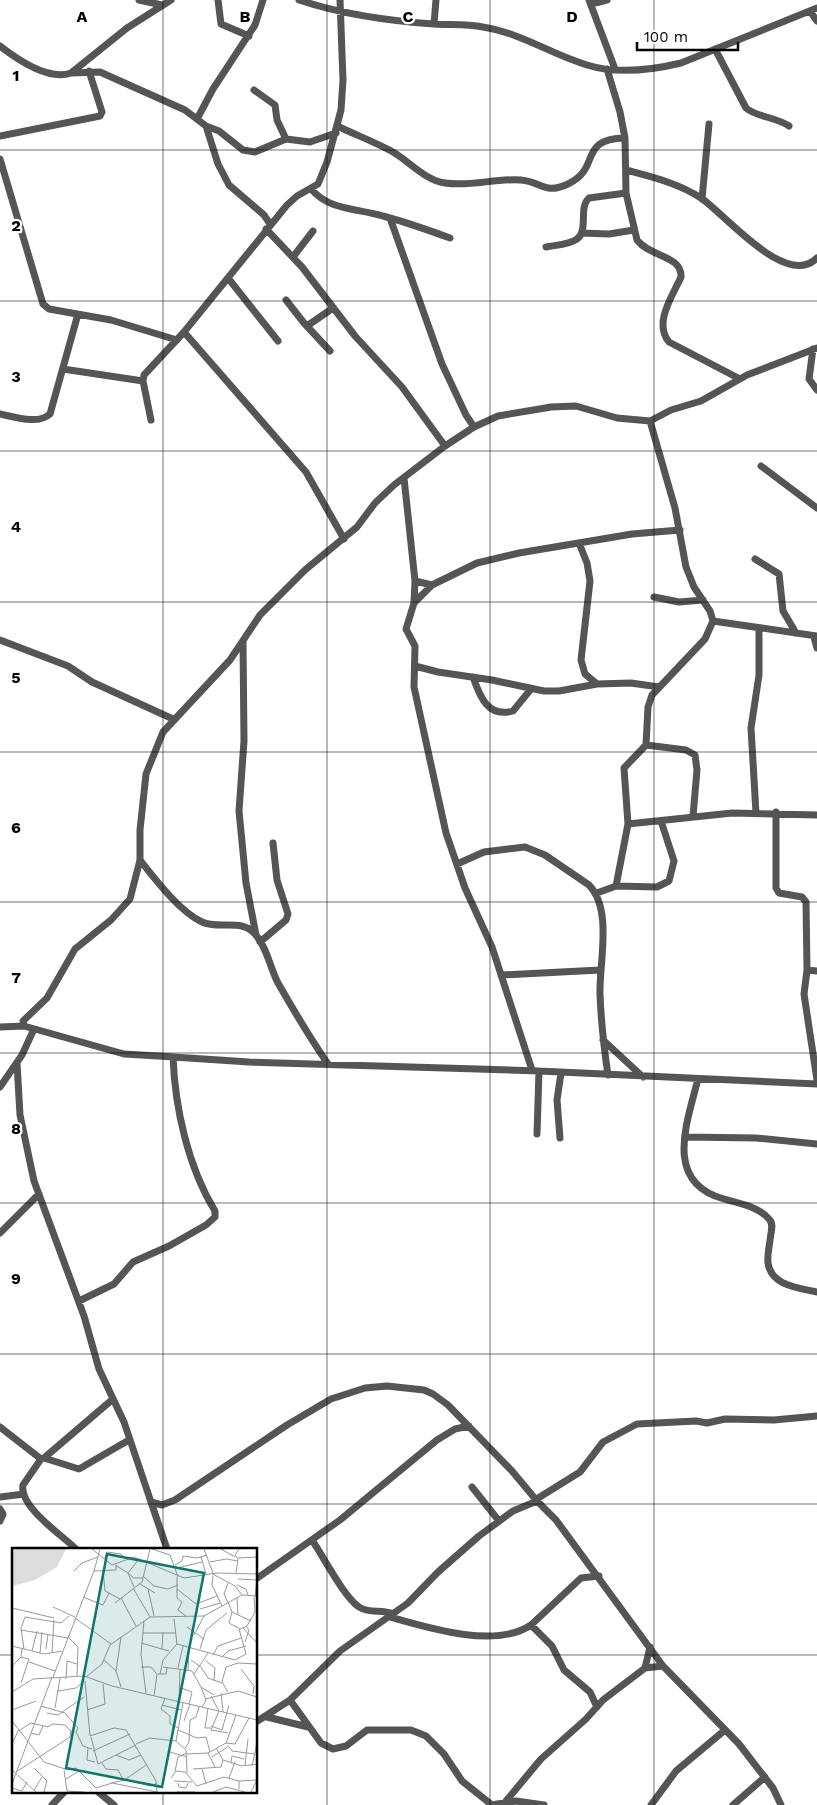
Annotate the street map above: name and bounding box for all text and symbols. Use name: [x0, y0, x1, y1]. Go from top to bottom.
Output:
text: A: [77, 7, 88, 26]
text: B: [240, 7, 251, 26]
text: C: [403, 7, 414, 26]
text: D: [566, 7, 578, 26]
scale bar: [637, 20, 738, 52]
text: 100 m: [644, 28, 688, 46]
text: 1: [13, 66, 19, 85]
text: 2: [11, 216, 21, 235]
text: 3: [11, 367, 21, 386]
text: 4: [11, 517, 21, 536]
text: 5: [11, 668, 21, 687]
text: 6: [11, 818, 21, 837]
text: 7: [11, 968, 21, 987]
text: 8: [11, 1119, 21, 1138]
text: 9: [11, 1269, 21, 1288]
inset map: [12, 1548, 258, 1792]

